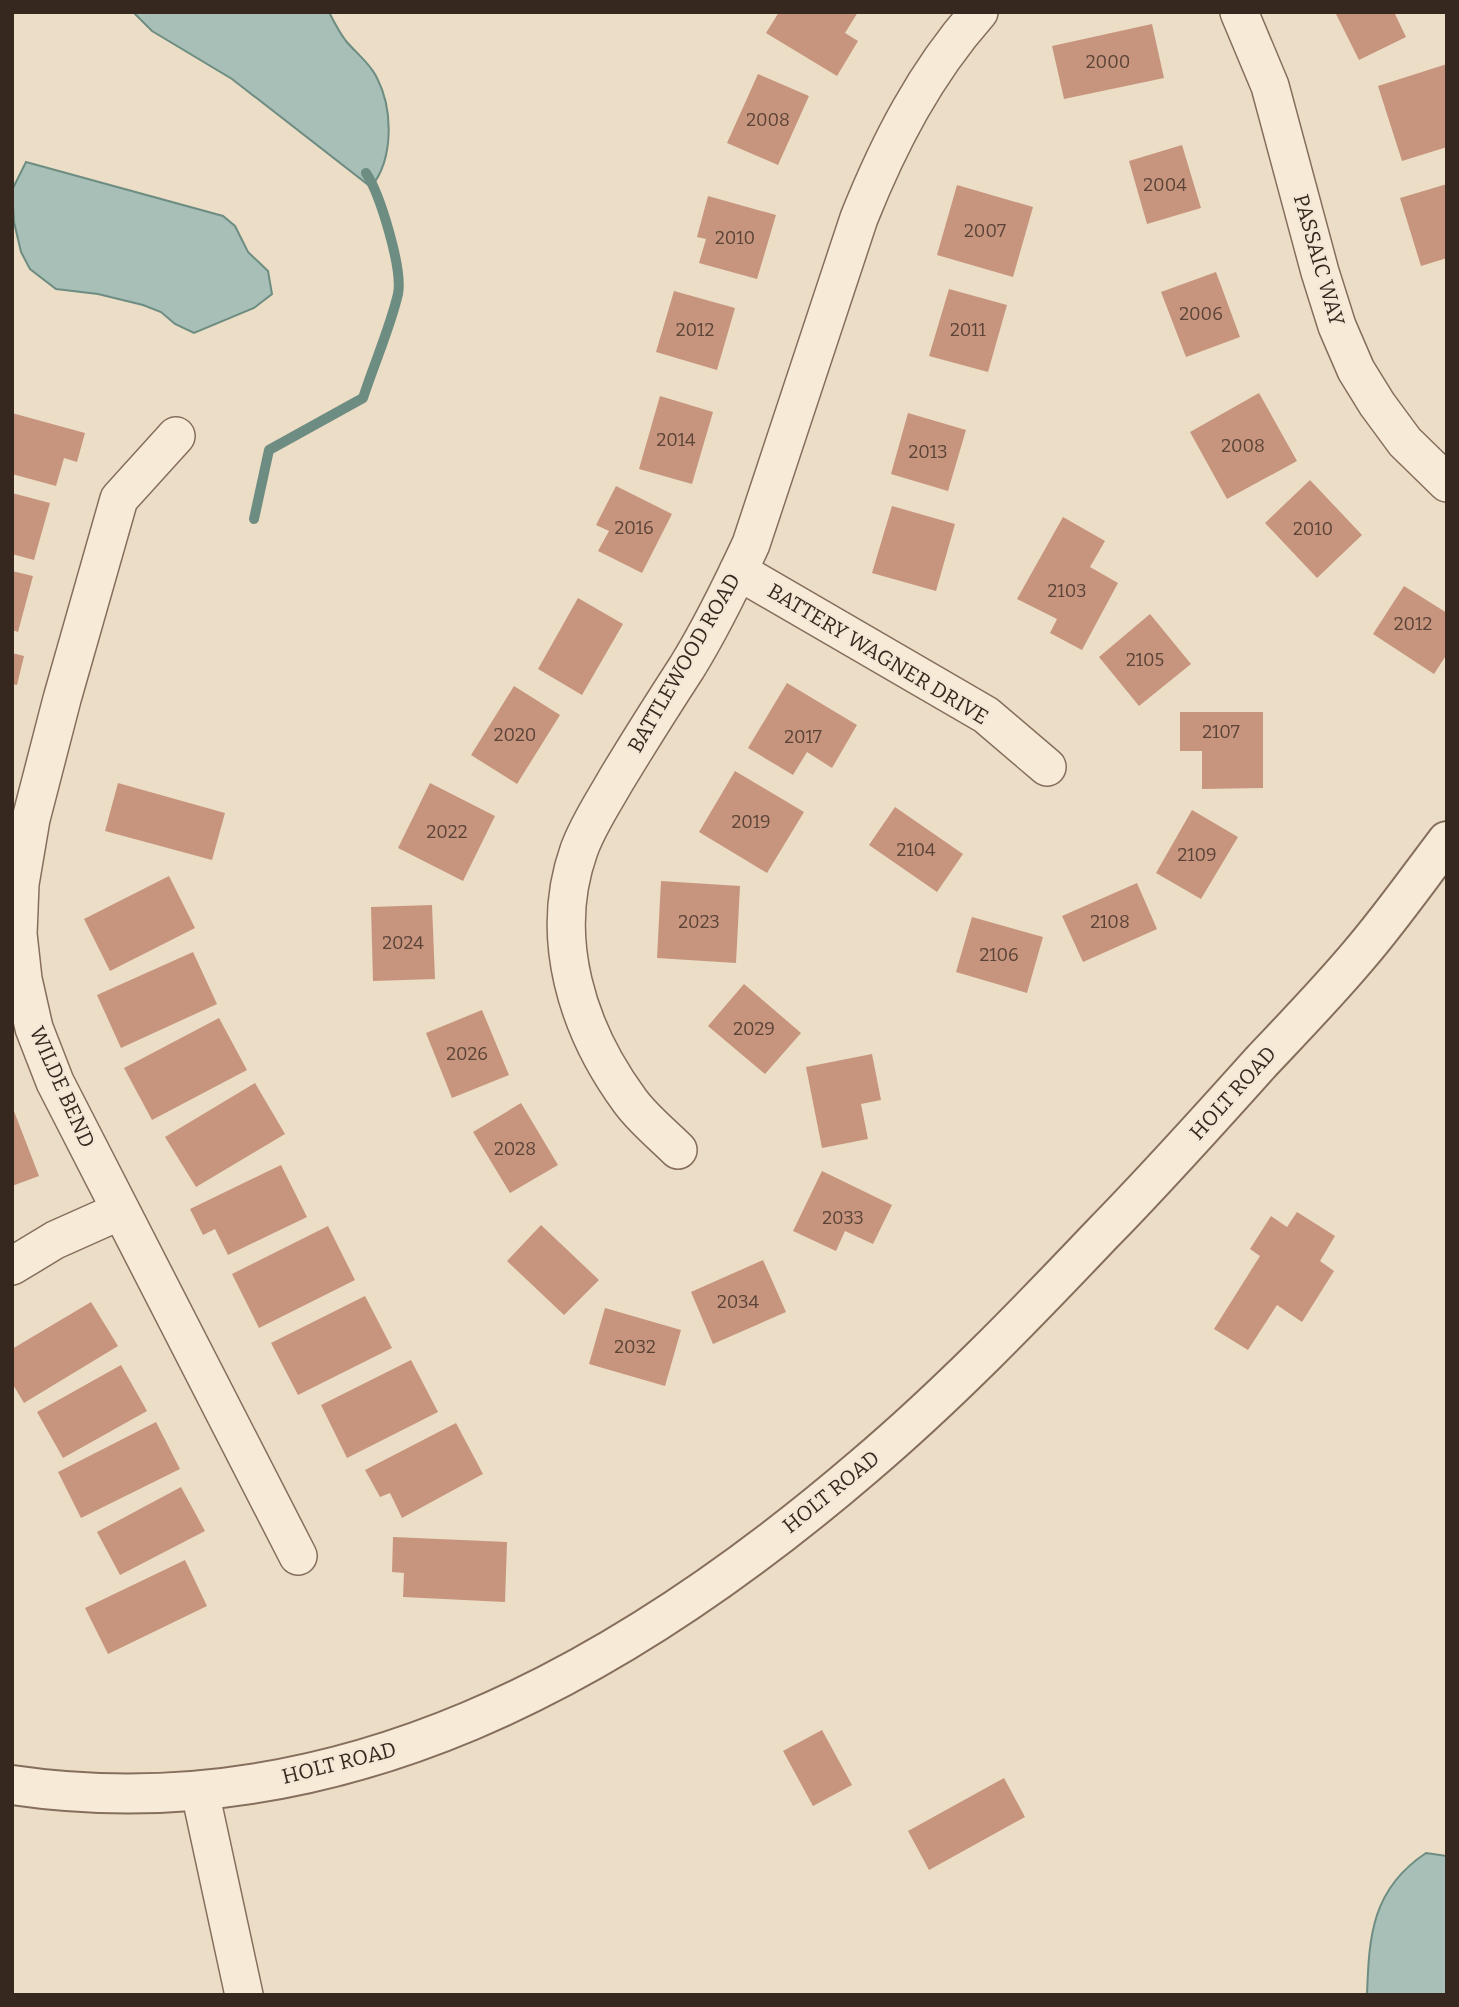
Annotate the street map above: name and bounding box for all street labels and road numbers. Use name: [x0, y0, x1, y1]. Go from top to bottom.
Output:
street label: PASSAIC WAY: [1288, 191, 1350, 329]
street label: BATTLEWOOD ROAD: [622, 569, 746, 757]
street label: BATTERY WAGNER DRIVE: [763, 578, 993, 730]
street label: WILDE BEND: [24, 1022, 100, 1152]
street label: HOLT ROAD: [1184, 1041, 1282, 1145]
street label: HOLT ROAD: [777, 1445, 885, 1539]
street label: HOLT ROAD: [279, 1736, 399, 1790]

